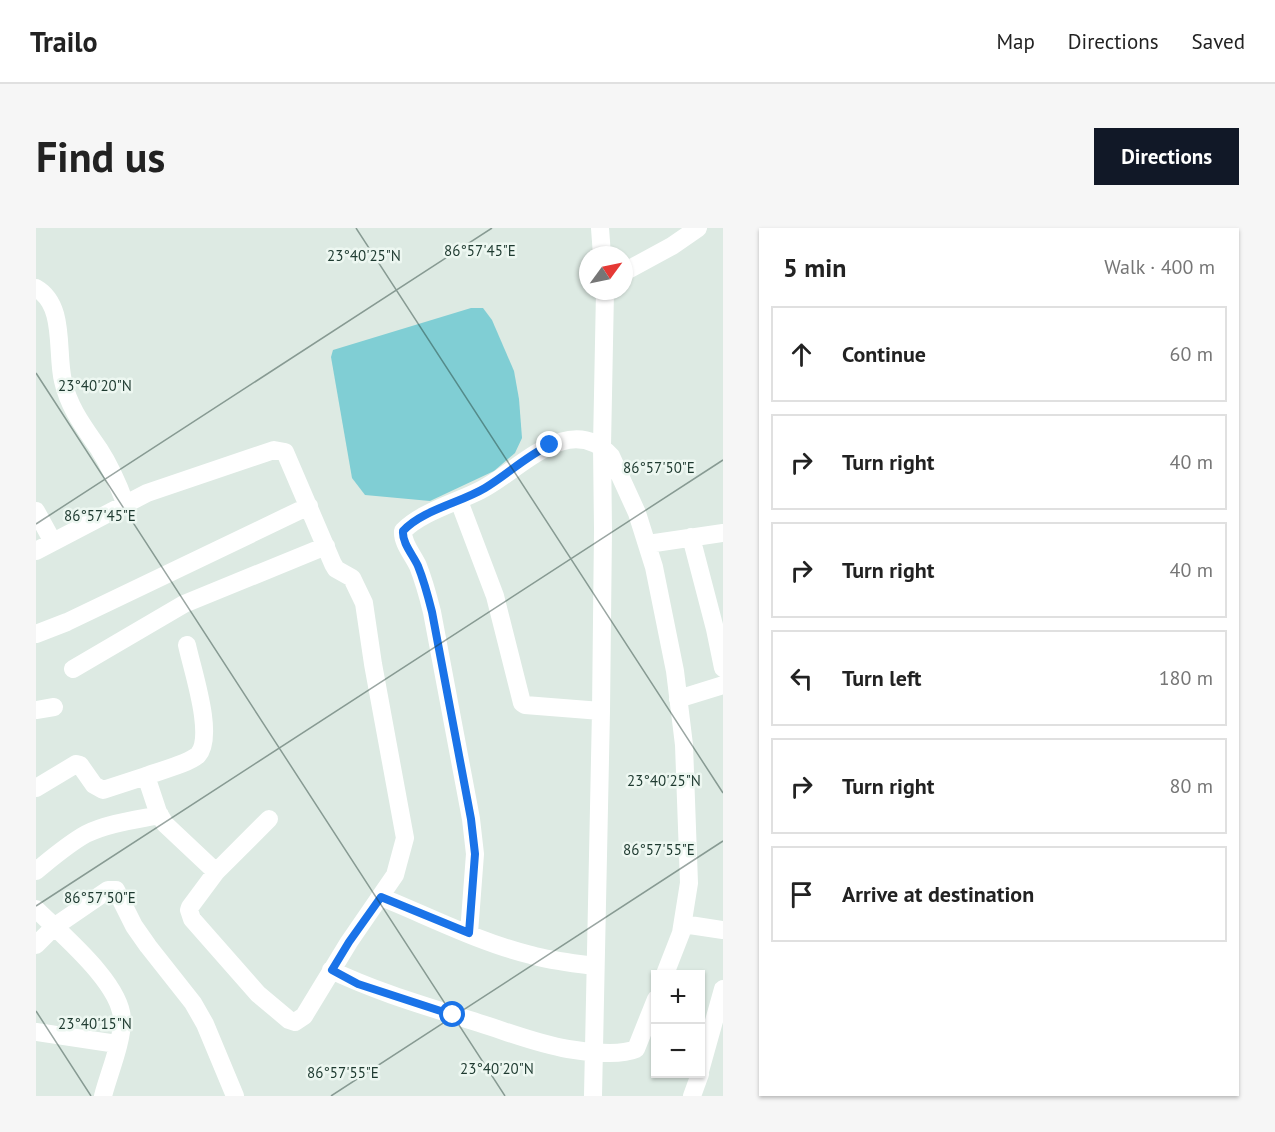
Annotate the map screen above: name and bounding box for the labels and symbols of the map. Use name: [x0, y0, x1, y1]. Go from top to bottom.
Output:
text: 86°57'45"E: [444, 241, 516, 260]
text: 23°40'25"N: [327, 246, 401, 265]
north arrow: [579, 246, 633, 300]
text: 23°40'20"N: [58, 376, 132, 395]
route end: [536, 431, 562, 457]
text: 86°57'50"E: [623, 458, 695, 477]
text: 86°57'45"E: [64, 506, 136, 525]
text: 23°40'25"N: [627, 771, 701, 790]
text: 86°57'55"E: [623, 840, 695, 859]
text: 86°57'50"E: [64, 888, 136, 907]
route start: [439, 1001, 465, 1027]
text: 23°40'15"N: [58, 1014, 132, 1033]
text: 23°40'20"N: [460, 1059, 534, 1078]
text: 86°57'55"E: [307, 1063, 379, 1082]

